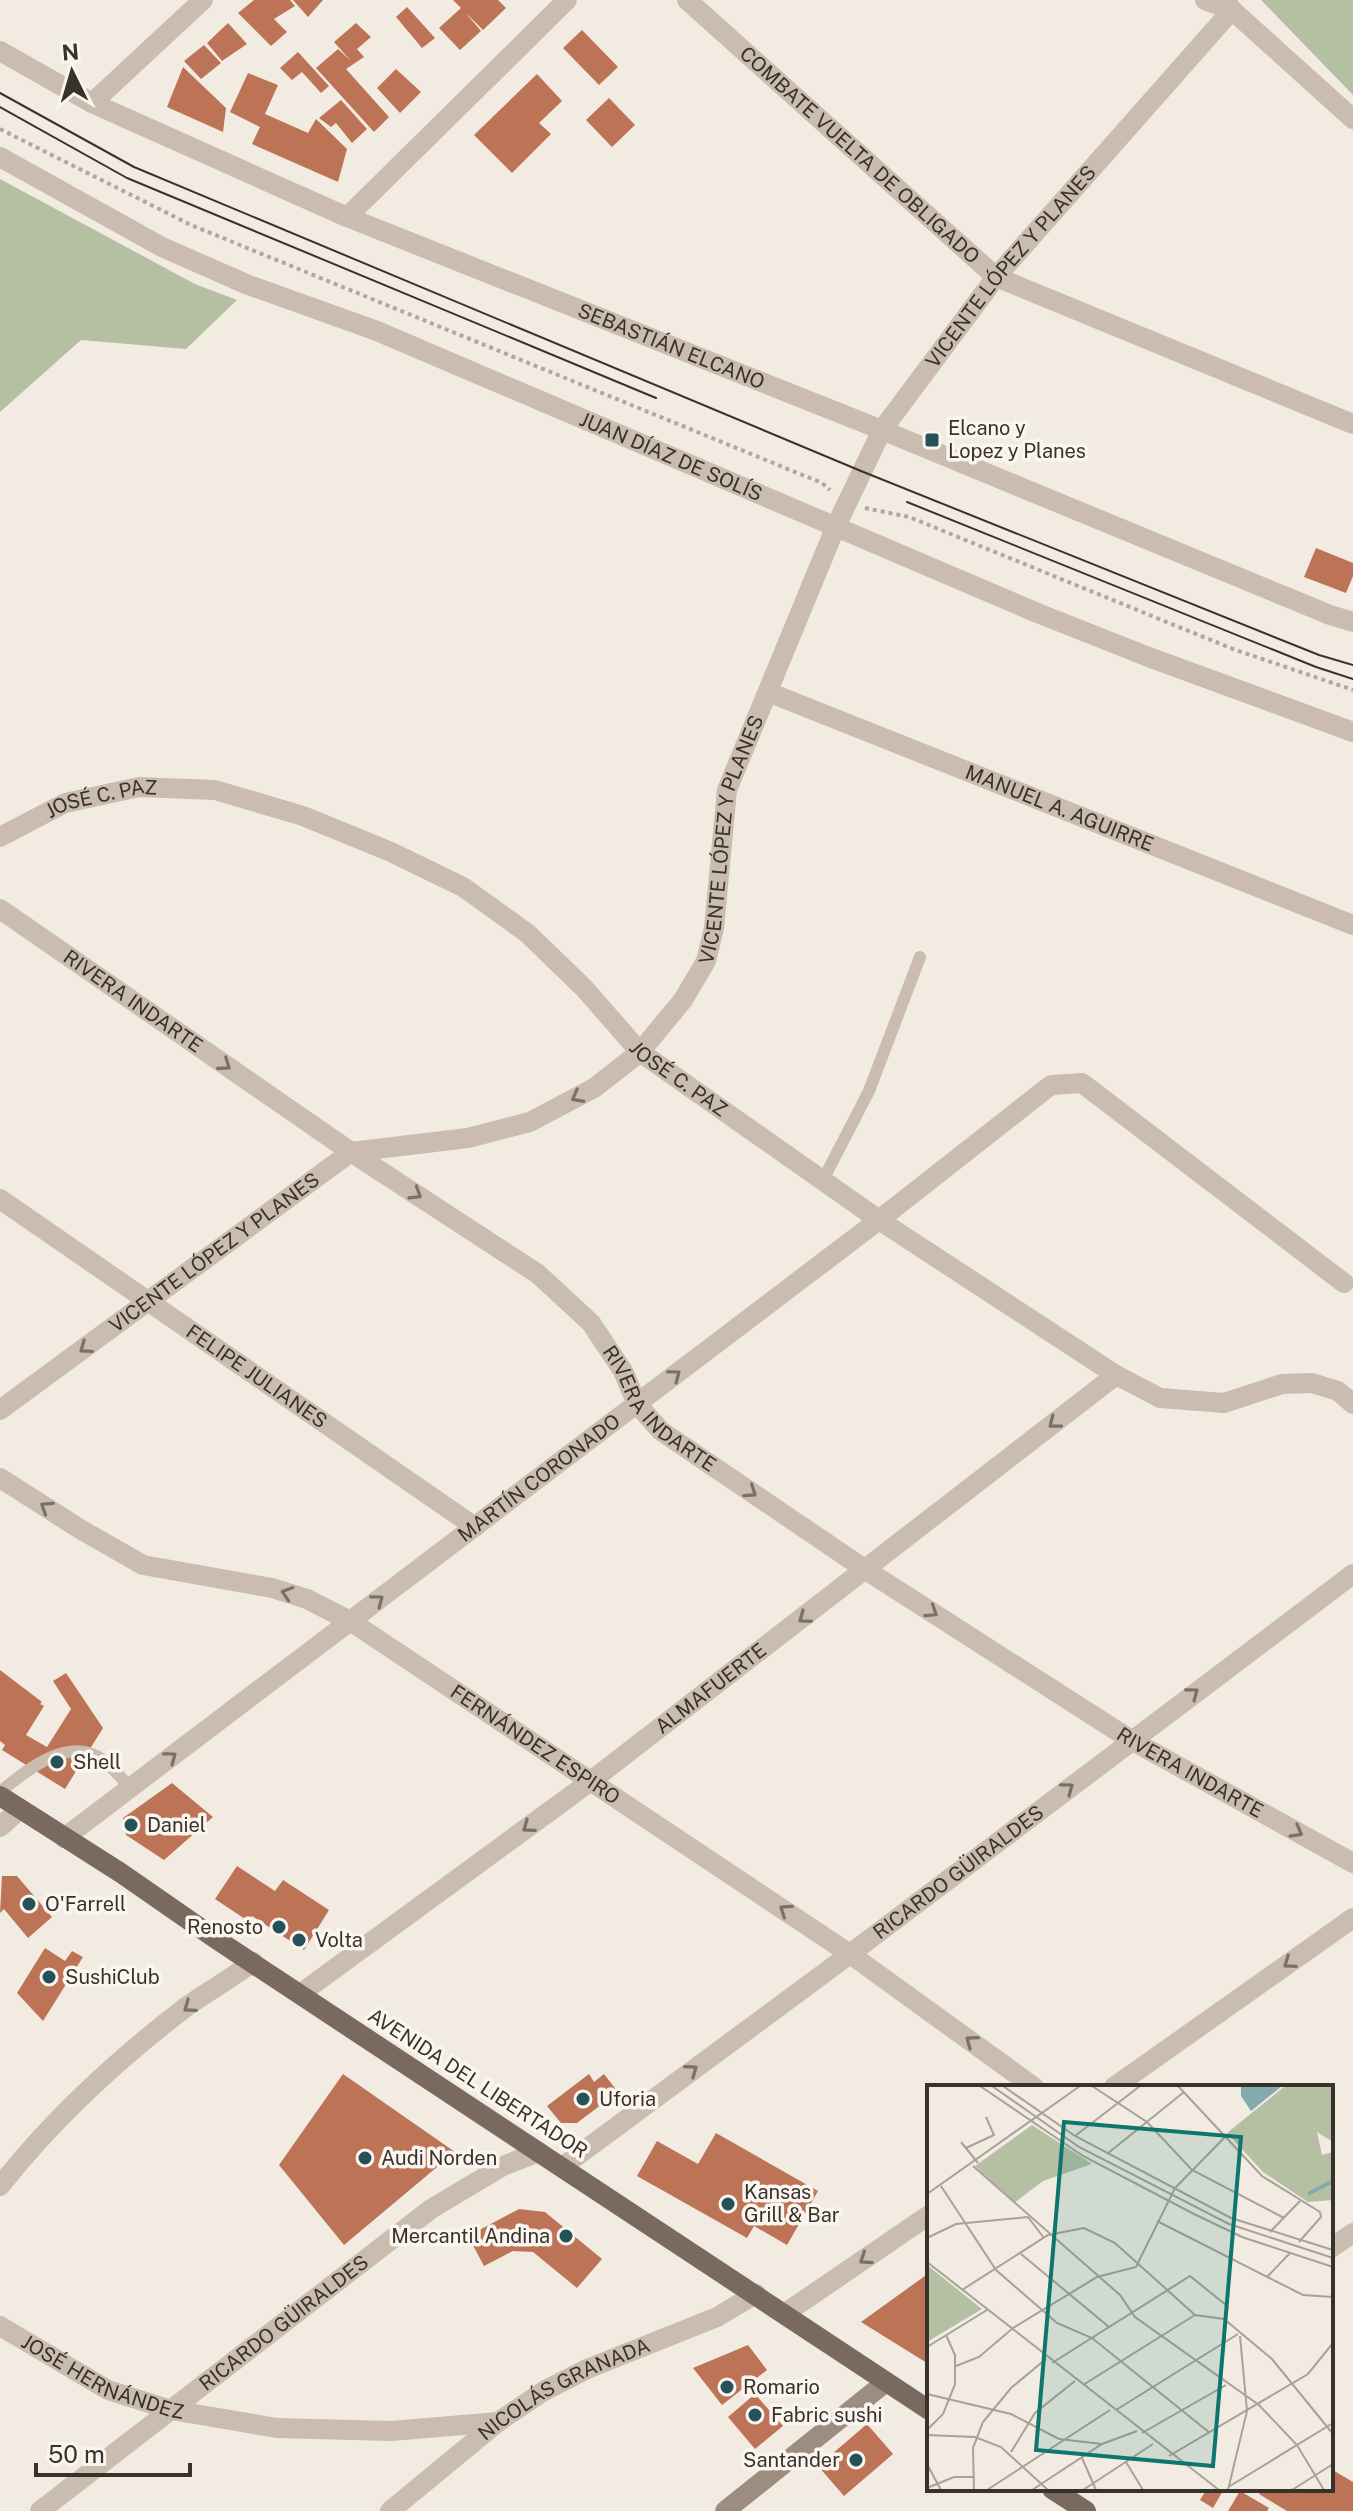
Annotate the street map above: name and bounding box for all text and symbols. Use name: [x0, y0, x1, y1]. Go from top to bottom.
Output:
north arrow: [32, 32, 112, 112]
text: N: [61, 38, 80, 66]
street label: COMBATE VUELTA DE OBLIGADO: [735, 41, 985, 268]
street label: VICENTE LÓPEZ Y PLANES: [921, 160, 1101, 372]
street label: SEBASTIÁN ELCANO: [574, 298, 768, 394]
street label: JUAN DÍAZ DE SOLÍS: [576, 407, 766, 506]
place label: Elcano y Lopez y Planes: [948, 416, 1086, 463]
marker: Elcano y Lopez y Planes: [923, 431, 941, 449]
street label: VICENTE LÓPEZ Y PLANES: [694, 712, 769, 966]
street label: MANUEL A. AGUIRRE: [962, 760, 1157, 856]
street label: JOSÉ C. PAZ: [41, 774, 158, 823]
street label: RIVERA INDARTE: [59, 945, 207, 1058]
street label: JOSÉ C. PAZ: [624, 1036, 732, 1122]
one-way arrow: [217, 1055, 231, 1070]
one-way arrow: [570, 1088, 585, 1103]
street label: VICENTE LÓPEZ Y PLANES: [105, 1167, 324, 1338]
one-way arrow: [408, 1184, 422, 1199]
street label: FELIPE JULIANES: [182, 1319, 332, 1433]
one-way arrow: [79, 1338, 94, 1352]
street label: RIVERA INDARTE: [598, 1341, 721, 1477]
one-way arrow: [666, 1371, 680, 1385]
street label: MARTÍN CORONADO: [453, 1409, 625, 1547]
one-way arrow: [1049, 1413, 1063, 1428]
one-way arrow: [743, 1482, 757, 1497]
one-way arrow: [40, 1502, 55, 1517]
one-way arrow: [281, 1586, 295, 1602]
one-way arrow: [369, 1595, 384, 1609]
one-way arrow: [923, 1603, 938, 1618]
one-way arrow: [799, 1608, 813, 1622]
street label: ALMAFUERTE: [650, 1638, 771, 1739]
street label: FERNÁNDEZ ESPIRO: [446, 1679, 624, 1809]
one-way arrow: [1184, 1689, 1199, 1703]
street label: RIVERA INDARTE: [1112, 1722, 1267, 1823]
place label: Shell: [73, 1750, 121, 1774]
one-way arrow: [162, 1752, 177, 1767]
marker: Shell: [48, 1753, 66, 1771]
one-way arrow: [1059, 1783, 1074, 1797]
street label: RICARDO GÜIRALDES: [868, 1800, 1048, 1944]
place label: Daniel: [147, 1813, 206, 1837]
marker: Daniel: [122, 1816, 140, 1834]
one-way arrow: [522, 1817, 537, 1832]
one-way arrow: [1289, 1823, 1303, 1838]
place label: O'Farrell: [45, 1892, 126, 1916]
marker: O'Farrell: [20, 1895, 38, 1913]
one-way arrow: [779, 1905, 794, 1920]
place label: Renosto: [187, 1915, 263, 1939]
marker: Renosto: [270, 1918, 288, 1936]
place label: Volta: [315, 1928, 363, 1952]
marker: Volta: [290, 1931, 308, 1949]
one-way arrow: [1284, 1953, 1298, 1968]
place label: SushiClub: [65, 1965, 160, 1989]
marker: SushiClub: [40, 1968, 58, 1986]
one-way arrow: [183, 1997, 197, 2011]
street label: AVENIDA DEL LIBERTADOR: [364, 2003, 592, 2163]
one-way arrow: [965, 2037, 980, 2051]
one-way arrow: [683, 2066, 698, 2080]
inset map: [927, 2085, 1333, 2491]
place label: Uforia: [599, 2087, 656, 2111]
marker: Uforia: [574, 2090, 592, 2108]
place label: Audi Norden: [381, 2146, 497, 2170]
marker: Audi Norden: [356, 2149, 374, 2167]
place label: Kansas Grill & Bar: [744, 2180, 840, 2227]
marker: Kansas Grill & Bar: [719, 2195, 737, 2213]
place label: Mercantil Andina: [391, 2224, 550, 2248]
marker: Mercantil Andina: [557, 2227, 575, 2245]
one-way arrow: [859, 2249, 873, 2264]
street label: RICARDO GÜIRALDES: [194, 2250, 373, 2396]
street label: JOSÉ HERNÁNDEZ: [17, 2329, 186, 2424]
street label: NICOLÁS GRANADA: [473, 2333, 653, 2445]
place label: Romario: [743, 2375, 820, 2399]
marker: Romario: [718, 2378, 736, 2396]
place label: Fabric sushi: [771, 2403, 882, 2427]
marker: Fabric sushi: [746, 2406, 764, 2424]
scale bar: [36, 2427, 190, 2477]
text: 50 m: [48, 2440, 105, 2468]
place label: Santander: [743, 2448, 840, 2472]
marker: Santander: [847, 2451, 865, 2469]

